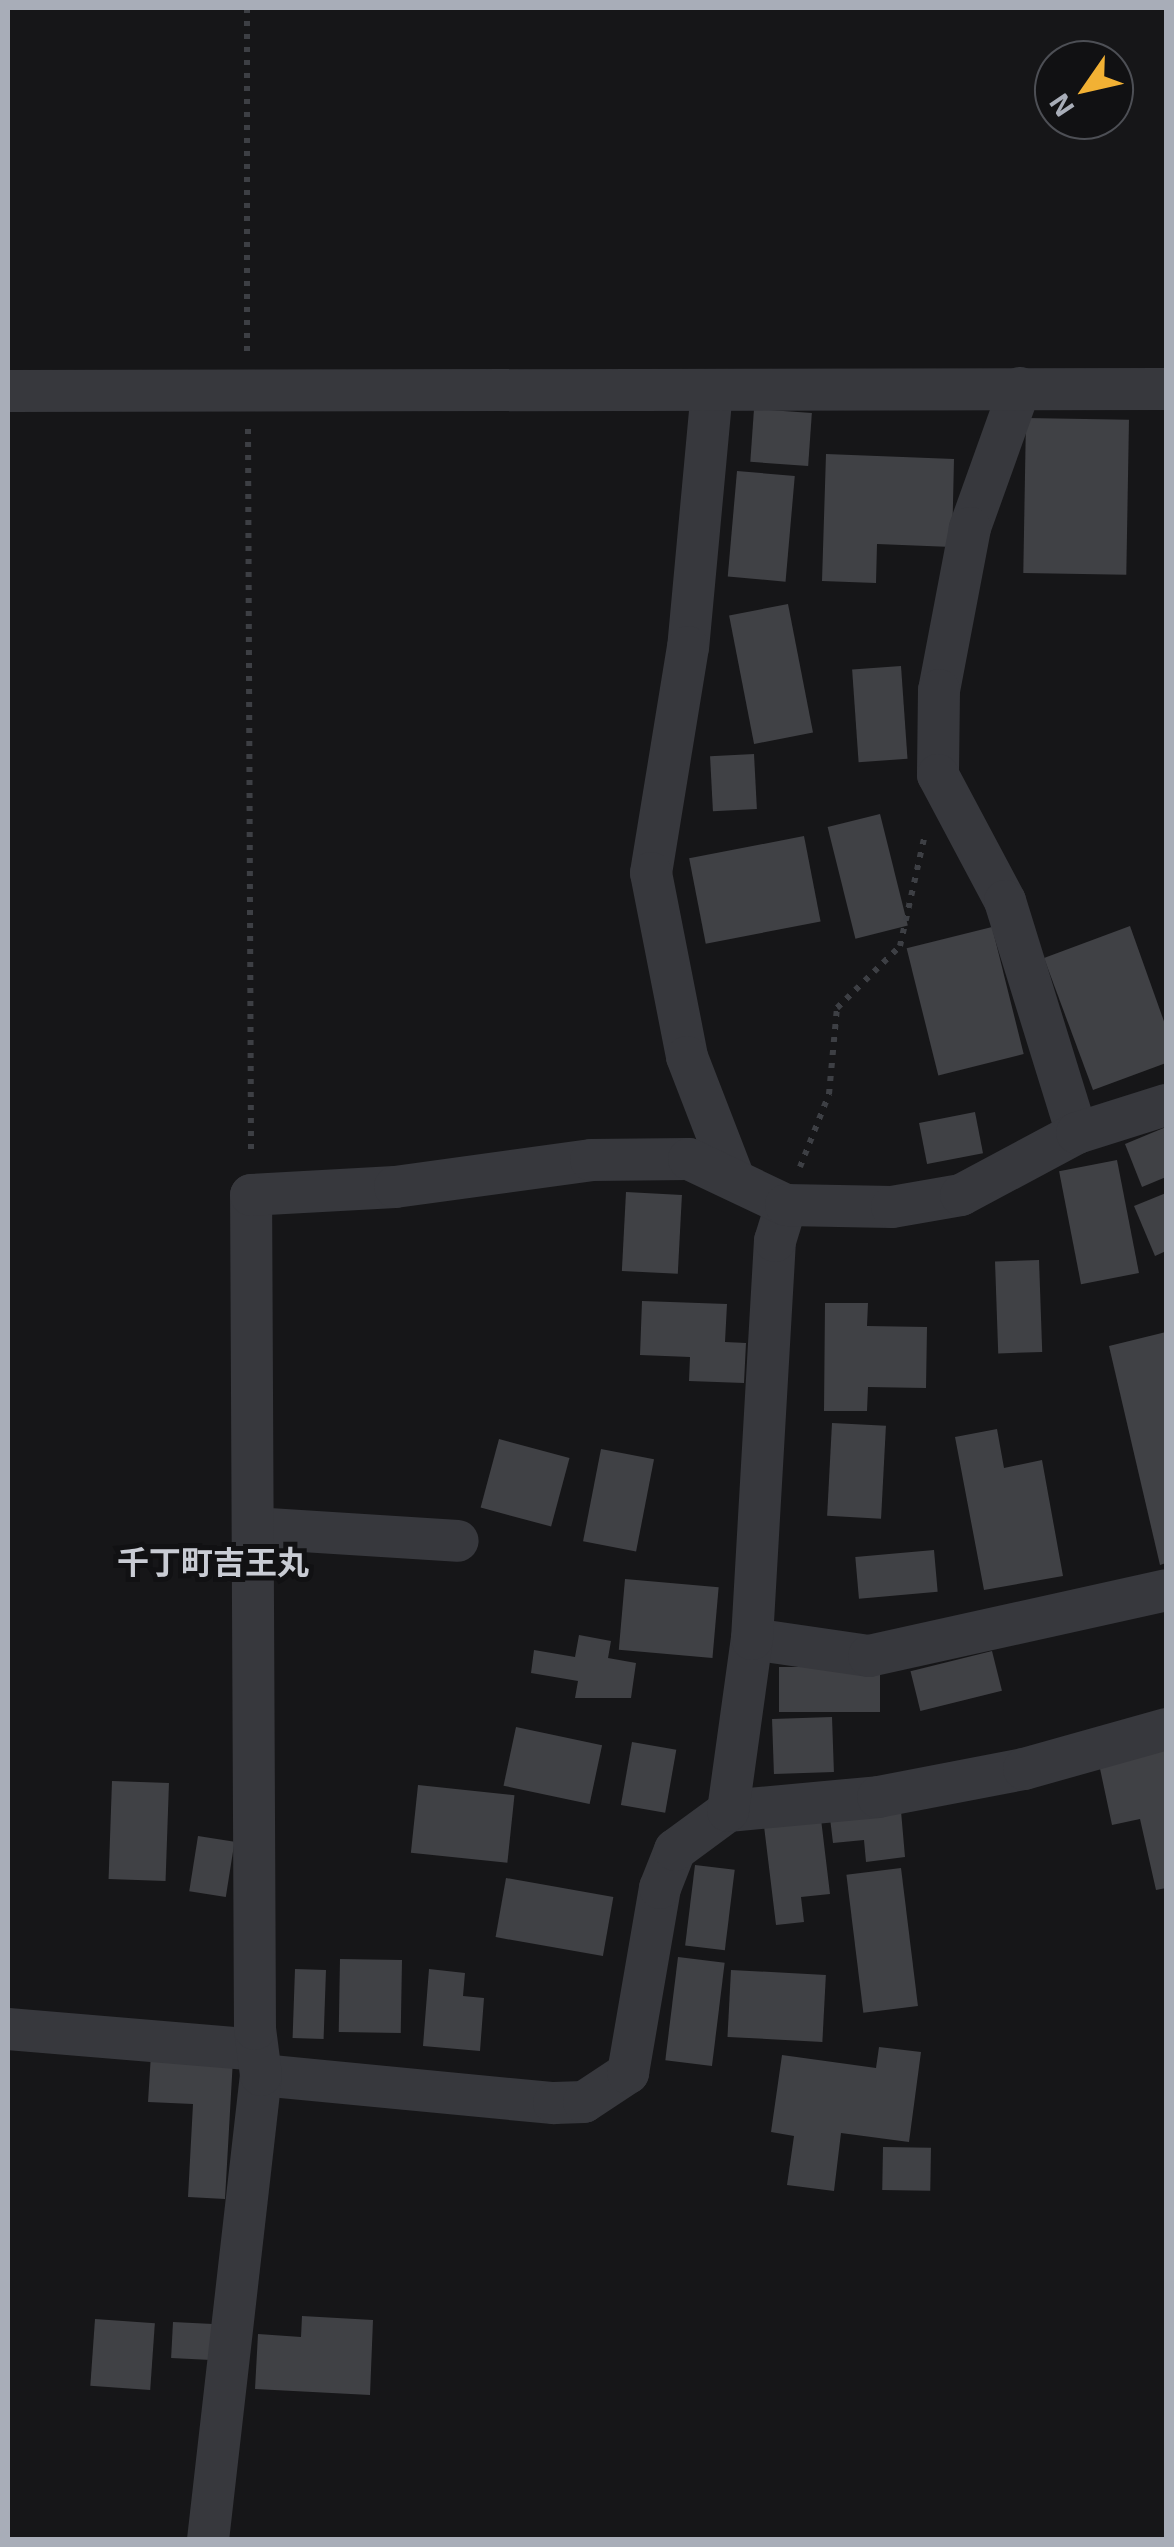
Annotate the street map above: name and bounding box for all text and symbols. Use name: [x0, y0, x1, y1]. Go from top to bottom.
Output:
north arrow: [1034, 40, 1134, 140]
text: N: [1041, 88, 1081, 124]
district label: 千丁町吉王丸: [117, 1542, 309, 1580]

